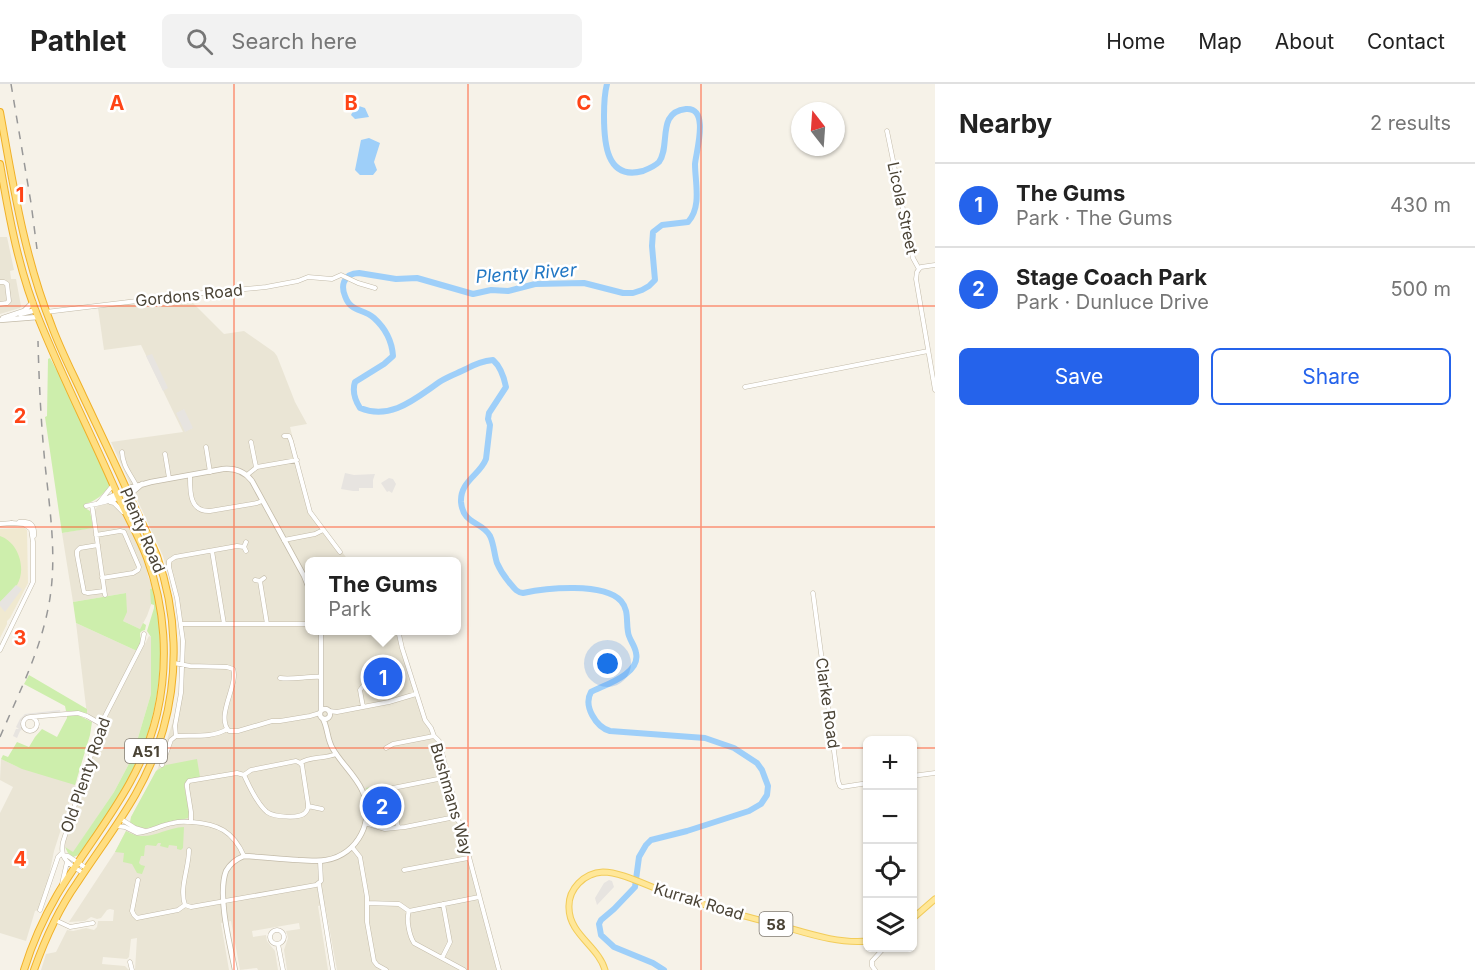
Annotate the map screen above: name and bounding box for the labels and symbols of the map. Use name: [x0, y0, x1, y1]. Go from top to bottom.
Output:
text: A: [110, 91, 125, 115]
text: B: [344, 91, 358, 115]
text: C: [577, 91, 591, 115]
north arrow: [791, 102, 845, 156]
street label: Licola Street: [883, 160, 923, 256]
text: 1: [16, 183, 24, 207]
water label: Plenty River: [475, 259, 578, 287]
street label: Gordons Road: [134, 279, 244, 311]
text: 2: [14, 404, 26, 428]
street label: Plenty Road: [116, 484, 170, 576]
text: 3: [14, 626, 26, 650]
your location: [593, 649, 622, 678]
pin: 1: [364, 654, 403, 700]
street label: Clarke Road: [812, 656, 844, 750]
street label: Old Plenty Road: [56, 715, 114, 835]
road number: A51: [125, 739, 167, 763]
street label: Bushmans Way: [426, 741, 478, 857]
pin: 2: [362, 784, 401, 828]
text: 4: [13, 847, 27, 871]
street label: Kurrak Road: [652, 878, 746, 924]
road number: 58: [760, 912, 792, 936]

